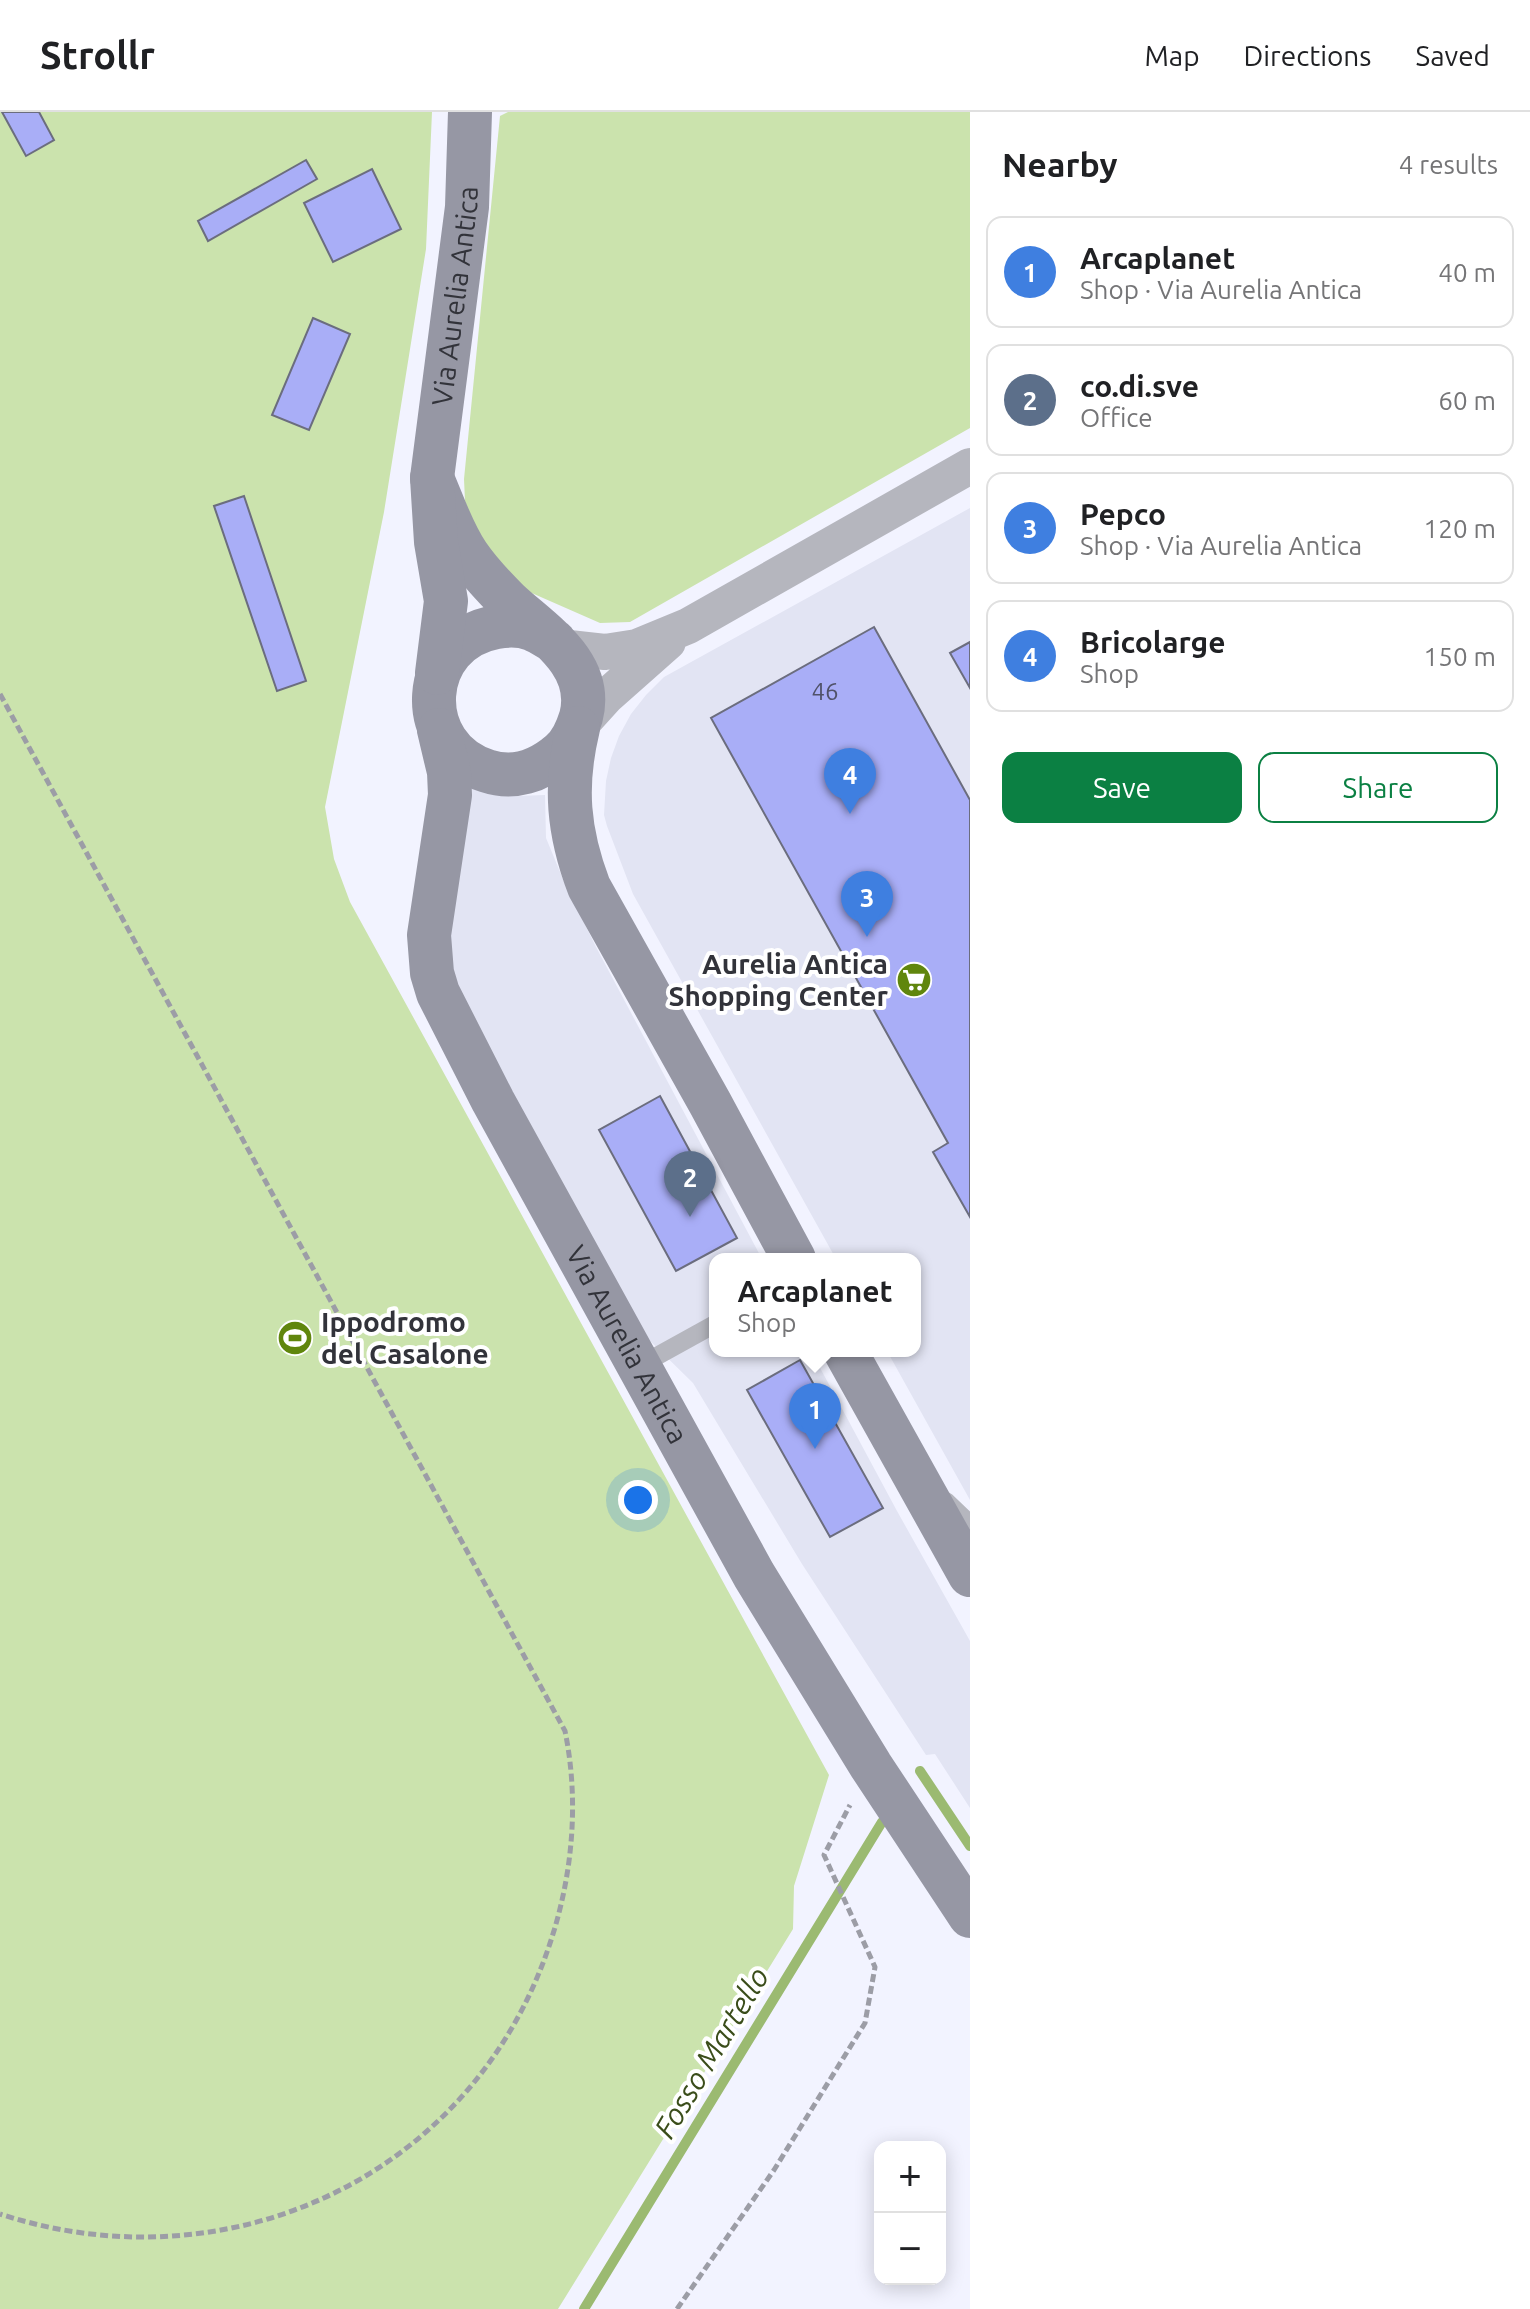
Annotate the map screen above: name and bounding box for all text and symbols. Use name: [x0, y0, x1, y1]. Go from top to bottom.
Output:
text: Strollr: [40, 34, 155, 76]
text: Map: [1144, 40, 1200, 71]
text: Directions: [1244, 40, 1371, 71]
text: Saved: [1415, 40, 1490, 71]
text: Nearby: [1002, 145, 1117, 183]
text: 4 results: [1399, 150, 1498, 179]
street label: Via Aurelia Antica: [425, 186, 483, 408]
text: Arcaplanet: [1080, 241, 1235, 275]
text: 1: [1023, 258, 1037, 287]
text: 40 m: [1438, 258, 1496, 287]
text: Shop · Via Aurelia Antica: [1080, 275, 1362, 304]
text: co.di.sve: [1080, 369, 1199, 403]
text: 2: [1023, 386, 1037, 415]
text: 60 m: [1438, 386, 1496, 415]
text: Office: [1080, 403, 1153, 432]
text: Pepco: [1080, 497, 1166, 531]
text: 3: [1023, 514, 1037, 543]
text: 120 m: [1424, 514, 1496, 543]
text: Shop · Via Aurelia Antica: [1080, 531, 1362, 560]
text: Bricolarge: [1080, 625, 1226, 659]
text: 4: [1023, 642, 1037, 671]
text: 150 m: [1424, 642, 1496, 671]
text: Shop: [1080, 659, 1139, 688]
house number: 46: [811, 678, 839, 705]
pin: 4: [824, 748, 876, 814]
button: Save: [1002, 752, 1242, 823]
button: Share: [1258, 752, 1498, 823]
pin: 3: [841, 871, 893, 937]
place label: Aurelia Antica Shopping Center: [669, 948, 888, 1011]
supermarket icon: Aurelia Antica Shopping Center: [895, 961, 933, 999]
pin: 2: [664, 1151, 716, 1217]
street label: Via Aurelia Antica: [561, 1240, 694, 1449]
popup: [709, 1253, 921, 1357]
text: Arcaplanet: [737, 1274, 893, 1308]
place label: Ippodromo del Casalone: [321, 1306, 489, 1369]
text: Shop: [737, 1308, 796, 1337]
sports icon: Ippodromo del Casalone: [276, 1319, 314, 1357]
pin: 1: [789, 1383, 841, 1449]
your location: [618, 1480, 658, 1520]
water label: Fosso Martello: [647, 1961, 775, 2144]
map controls: [874, 2141, 946, 2285]
button: +: [874, 2141, 946, 2213]
button: −: [874, 2213, 946, 2285]

